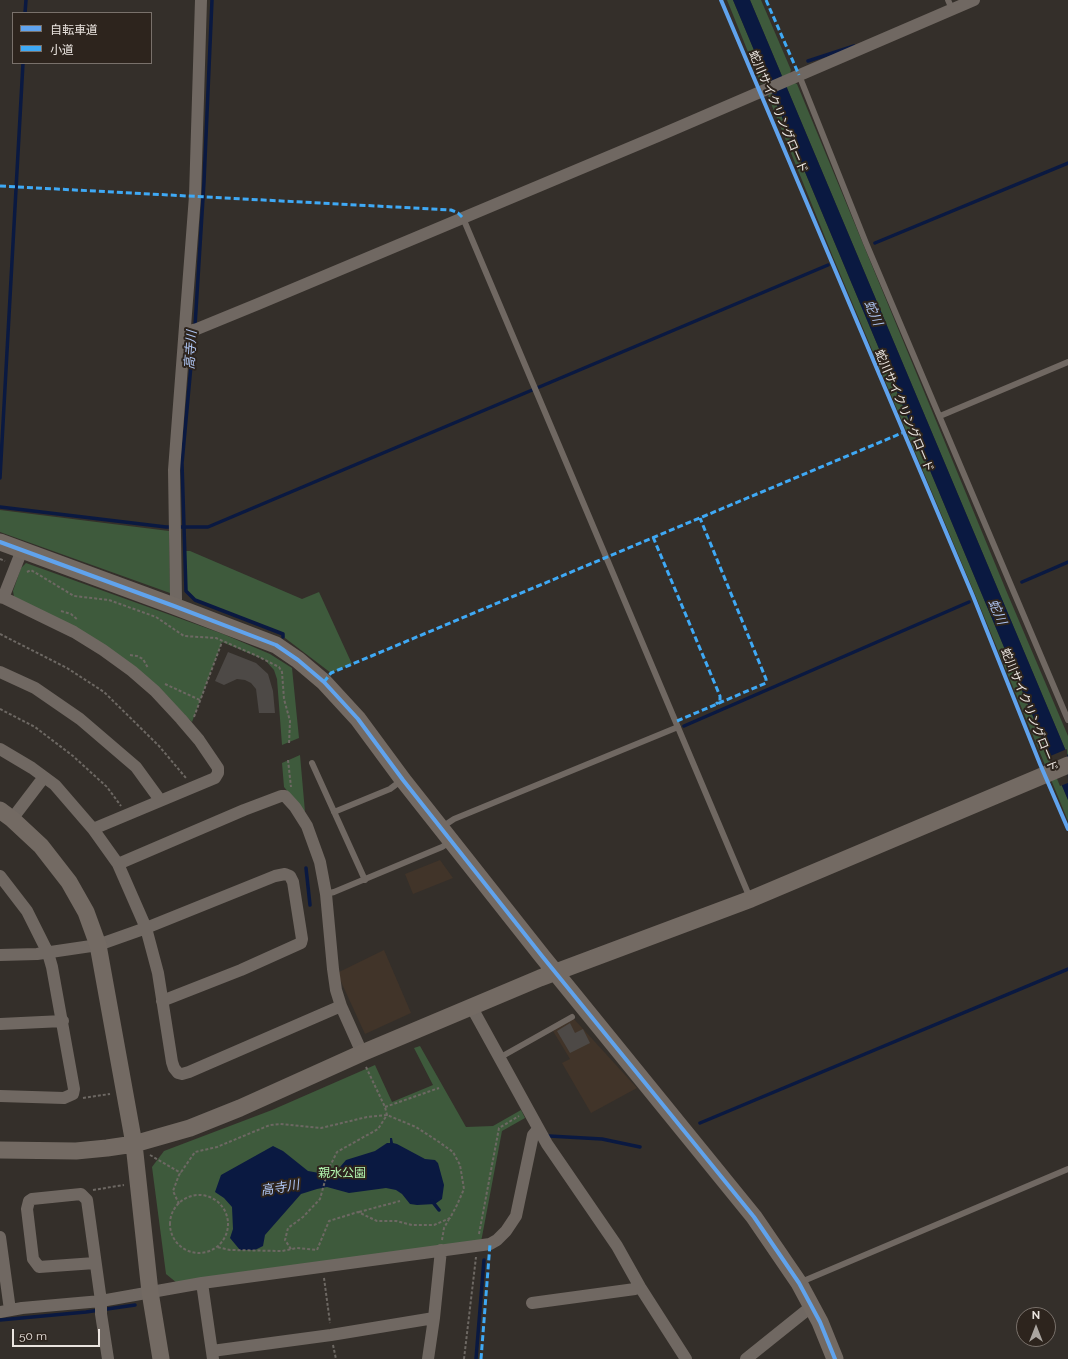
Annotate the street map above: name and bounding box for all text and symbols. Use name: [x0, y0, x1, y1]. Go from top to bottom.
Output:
legend: [12, 12, 152, 64]
text: 自転車道: [50, 23, 98, 37]
text: 小道: [50, 43, 74, 57]
street label: 蛇川サイクリングロード: [746, 48, 810, 176]
water label: 蛇川: [861, 298, 885, 328]
water label: 高寺川: [182, 330, 200, 370]
street label: 蛇川サイクリングロード: [872, 347, 936, 475]
water label: 蛇川: [985, 597, 1009, 627]
street label: 蛇川サイクリングロード: [998, 646, 1060, 774]
park label: 親水公園: [318, 1166, 366, 1180]
water label: 高寺川: [260, 1177, 300, 1199]
north arrow: [1016, 1307, 1056, 1347]
text: N: [1032, 1309, 1040, 1322]
scale bar: [14, 1321, 102, 1347]
text: 50 m: [19, 1329, 47, 1343]

